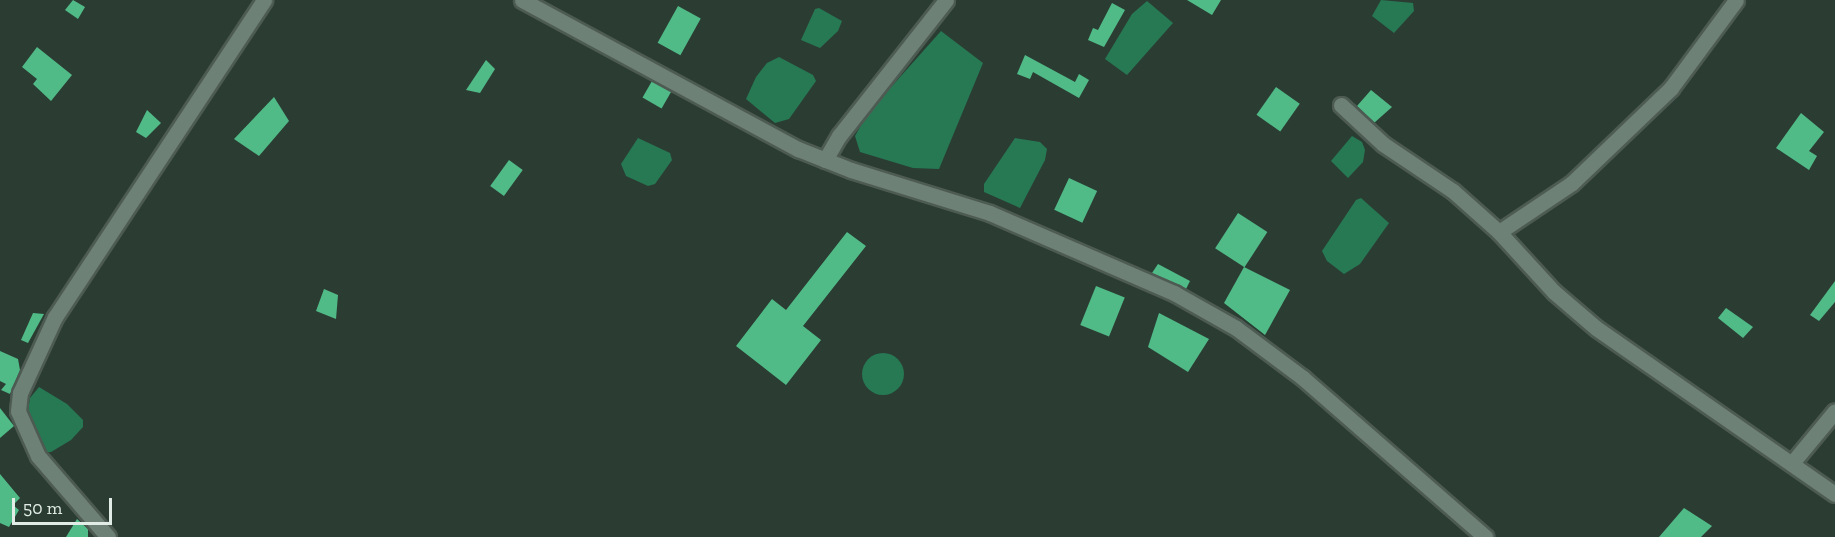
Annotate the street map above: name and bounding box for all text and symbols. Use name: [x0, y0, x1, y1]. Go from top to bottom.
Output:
scale bar: [15, 486, 116, 524]
text: 50 m: [23, 497, 62, 519]

